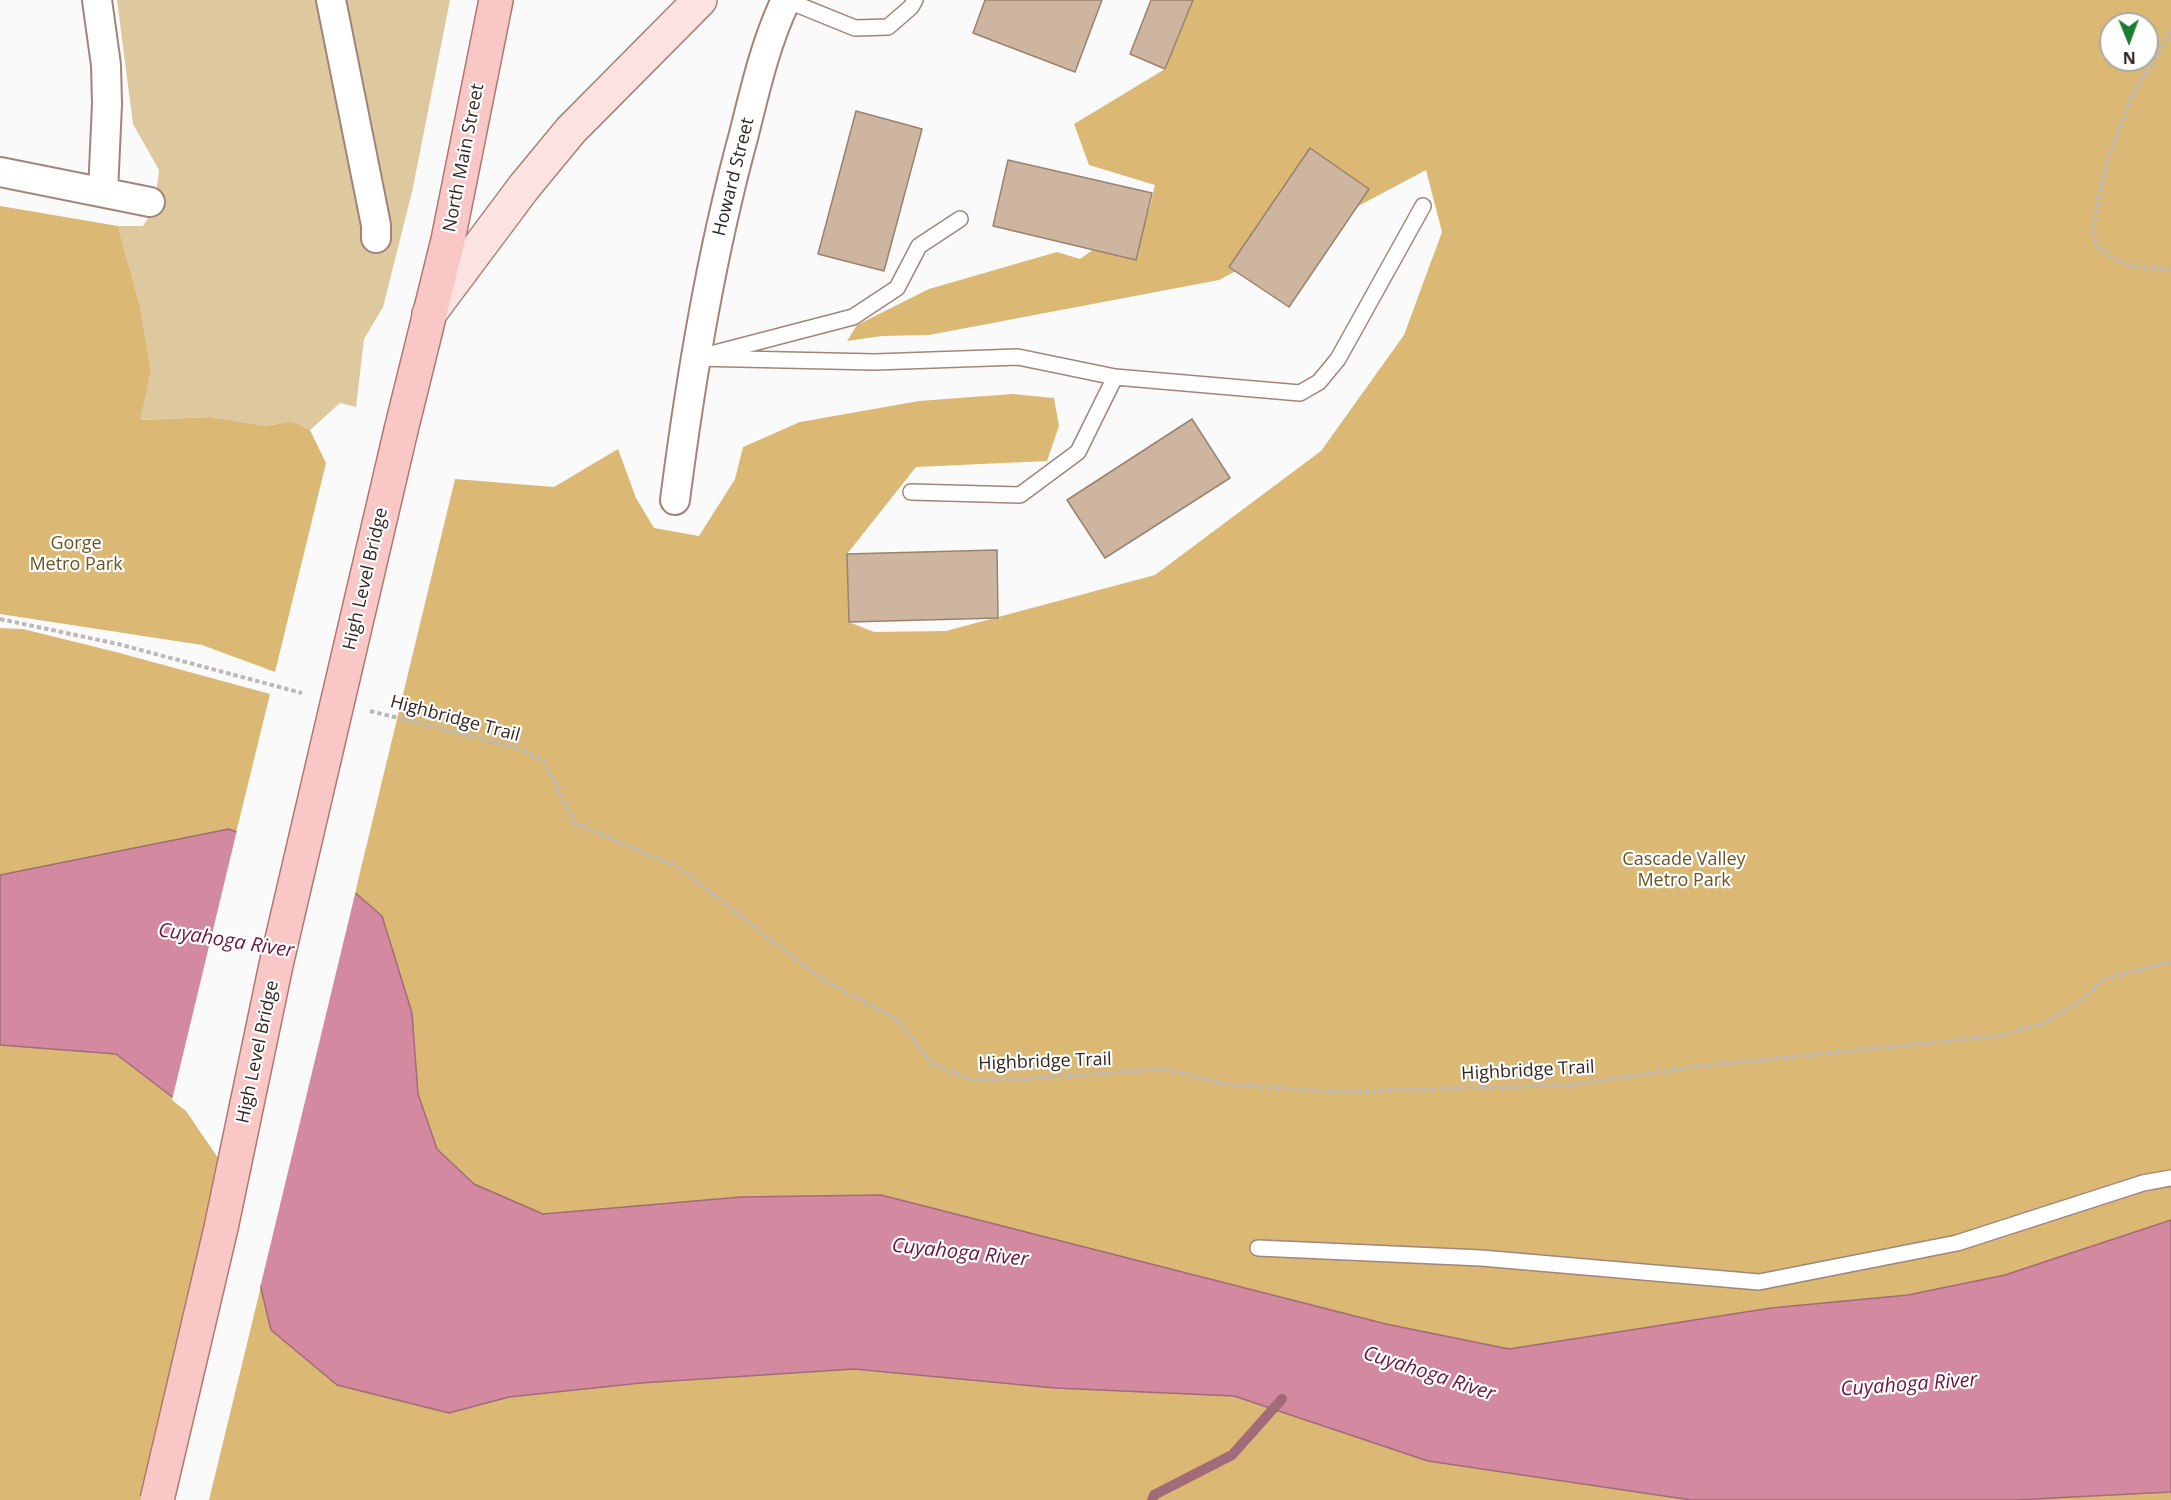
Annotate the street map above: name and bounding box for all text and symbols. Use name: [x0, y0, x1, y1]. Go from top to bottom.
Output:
north arrow: [2099, 12, 2159, 72]
text: N: [2123, 47, 2136, 69]
street label: North Main Street: [439, 82, 489, 234]
street label: Howard Street: [709, 116, 759, 238]
street label: High Level Bridge: [339, 506, 393, 652]
park label: Gorge Metro Park: [29, 533, 123, 576]
street label: Highbridge Trail: [388, 691, 522, 747]
park label: Cascade Valley Metro Park: [1622, 849, 1746, 892]
water label: Cuyahoga River: [156, 918, 296, 964]
street label: High Level Bridge: [232, 979, 284, 1125]
street label: Highbridge Trail: [978, 1049, 1112, 1075]
street label: Highbridge Trail: [1461, 1057, 1595, 1085]
water label: Cuyahoga River: [891, 1234, 1029, 1272]
water label: Cuyahoga River: [1360, 1341, 1498, 1407]
water label: Cuyahoga River: [1840, 1368, 1978, 1402]

